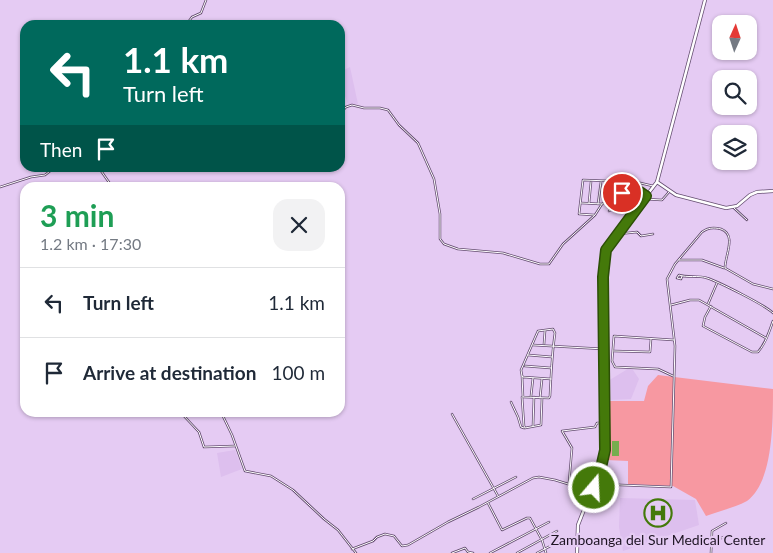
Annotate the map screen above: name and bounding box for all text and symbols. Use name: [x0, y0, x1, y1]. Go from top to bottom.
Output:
north arrow: [712, 15, 758, 60]
map controls: [712, 15, 757, 170]
text: 1.1 km: [123, 38, 228, 80]
icon: left: [40, 40, 105, 105]
button: search: [712, 70, 757, 115]
text: Turn left: [123, 80, 204, 107]
button: layers: [712, 125, 757, 170]
icon: arrive: [92, 135, 120, 163]
text: Then: [40, 138, 82, 161]
pin: [601, 172, 643, 214]
icon: arrive: [608, 179, 636, 207]
text: 3 min: [40, 197, 114, 233]
button: close: [273, 199, 325, 251]
text: 1.2 km · 17:30: [40, 234, 141, 253]
icon: left: [40, 289, 68, 317]
text: Turn left: [83, 291, 154, 314]
text: 1.1 km: [268, 291, 325, 314]
icon: arrive: [40, 359, 68, 387]
text: Arrive at destination: [83, 361, 256, 384]
text: 100 m: [271, 361, 325, 384]
position arrow: [567, 461, 619, 513]
hospital icon: Zamboanga del Sur Medical Center: [643, 498, 673, 528]
place label: Zamboanga del Sur Medical Center: [551, 531, 765, 548]

